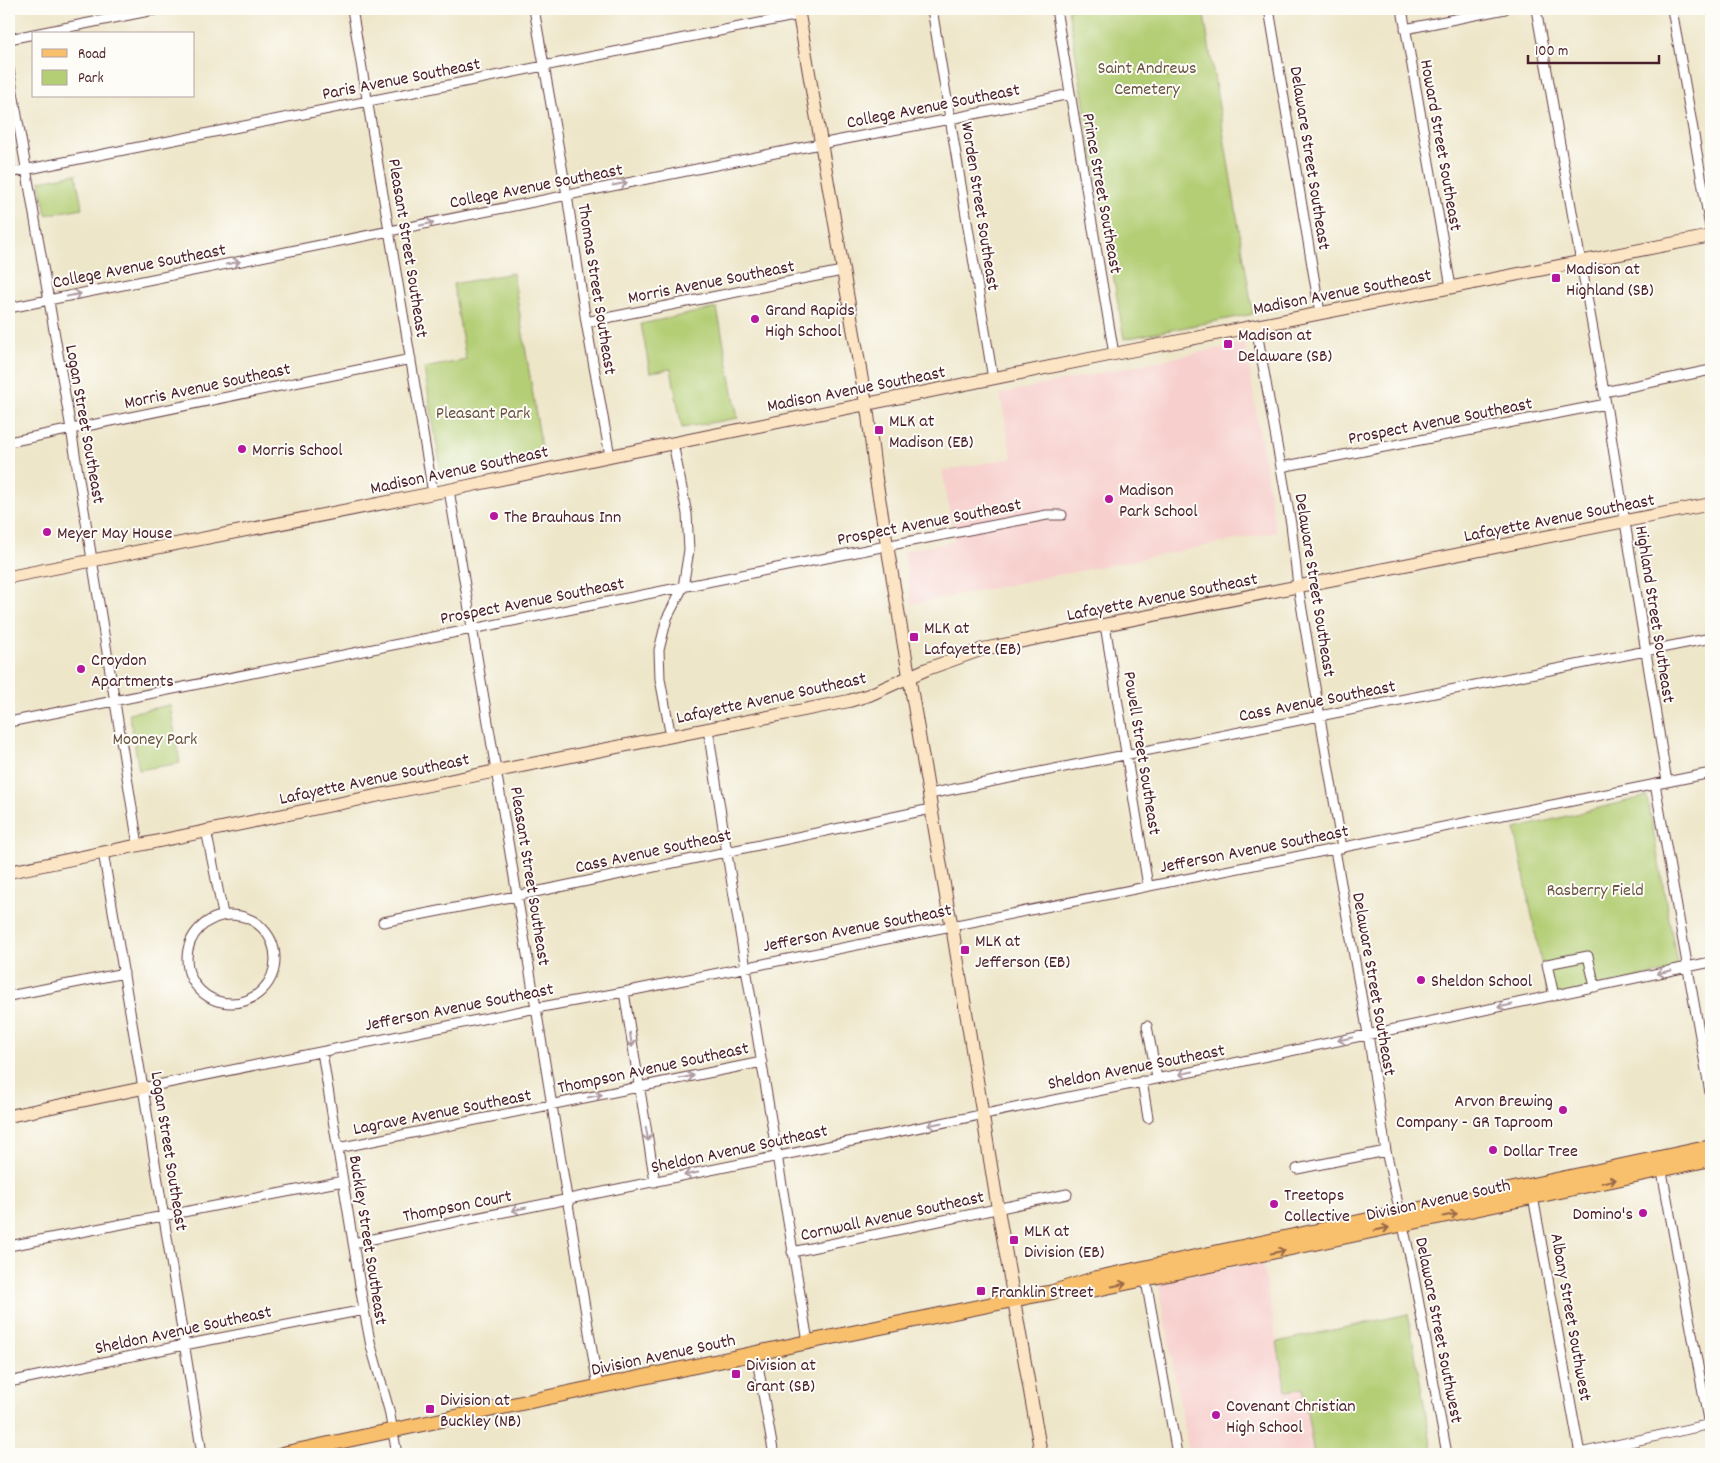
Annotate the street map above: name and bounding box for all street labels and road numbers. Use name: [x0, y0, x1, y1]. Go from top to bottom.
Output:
street label: Paris Avenue Southeast: [320, 53, 483, 108]
street label: Howard Street Southeast: [1412, 58, 1467, 233]
street label: Delaware Street Southeast: [1282, 65, 1335, 252]
street label: College Avenue Southeast: [845, 78, 1023, 137]
street label: Prince Street Southeast: [1074, 111, 1127, 276]
street label: Worden Street Southeast: [953, 120, 1004, 293]
street label: Pleasant Street Southeast: [380, 157, 433, 340]
street label: College Avenue Southeast: [448, 158, 626, 217]
street label: Thomas Street Southeast: [570, 202, 621, 377]
street label: College Avenue Southeast: [51, 238, 229, 297]
street label: Morris Avenue Southeast: [626, 255, 797, 312]
street label: Madison Avenue Southeast: [1251, 264, 1434, 323]
street label: Logan Street Southeast: [57, 343, 110, 506]
street label: Morris Avenue Southeast: [122, 358, 293, 417]
street label: Madison Avenue Southeast: [765, 361, 948, 420]
street label: Prospect Avenue Southeast: [1346, 392, 1535, 453]
street label: Madison Avenue Southeast: [368, 440, 551, 503]
street label: Lafayette Avenue Southeast: [1462, 489, 1657, 550]
street label: Delaware Street Southeast: [1287, 492, 1340, 679]
street label: Prospect Avenue Southeast: [835, 493, 1024, 554]
street label: Highland Street Southeast: [1627, 524, 1680, 705]
street label: Lafayette Avenue Southeast: [1065, 568, 1260, 629]
street label: Prospect Avenue Southeast: [438, 572, 627, 633]
street label: Lafayette Avenue Southeast: [674, 667, 869, 732]
street label: Powell Street Southeast: [1115, 670, 1166, 837]
street label: Cass Avenue Southeast: [1237, 675, 1398, 730]
street label: Lafayette Avenue Southeast: [277, 748, 472, 813]
street label: Pleasant Street Southeast: [502, 785, 555, 968]
street label: Jefferson Avenue Southeast: [1158, 820, 1351, 881]
street label: Cass Avenue Southeast: [573, 824, 734, 881]
street label: Delaware Street Southeast: [1344, 891, 1401, 1078]
street label: Jefferson Avenue Southeast: [761, 899, 954, 960]
street label: Jefferson Avenue Southeast: [363, 978, 556, 1039]
street label: Thompson Avenue Southeast: [556, 1037, 752, 1102]
street label: Sheldon Avenue Southeast: [1046, 1039, 1227, 1098]
street label: Logan Street Southeast: [143, 1070, 193, 1233]
street label: Lagrave Avenue Southeast: [351, 1084, 534, 1143]
street label: Sheldon Avenue Southeast: [649, 1119, 830, 1181]
street label: Buckley Street Southeast: [341, 1154, 392, 1327]
street label: Division Avenue South: [1364, 1174, 1513, 1229]
street label: Thompson Court: [401, 1185, 514, 1230]
street label: Cornwall Avenue Southeast: [798, 1186, 987, 1249]
street label: Albany Street Southwest: [1542, 1231, 1597, 1404]
street label: Delaware Street Southwest: [1407, 1235, 1468, 1426]
street label: Sheldon Avenue Southeast: [93, 1300, 274, 1362]
street label: Division Avenue South: [589, 1329, 738, 1384]

